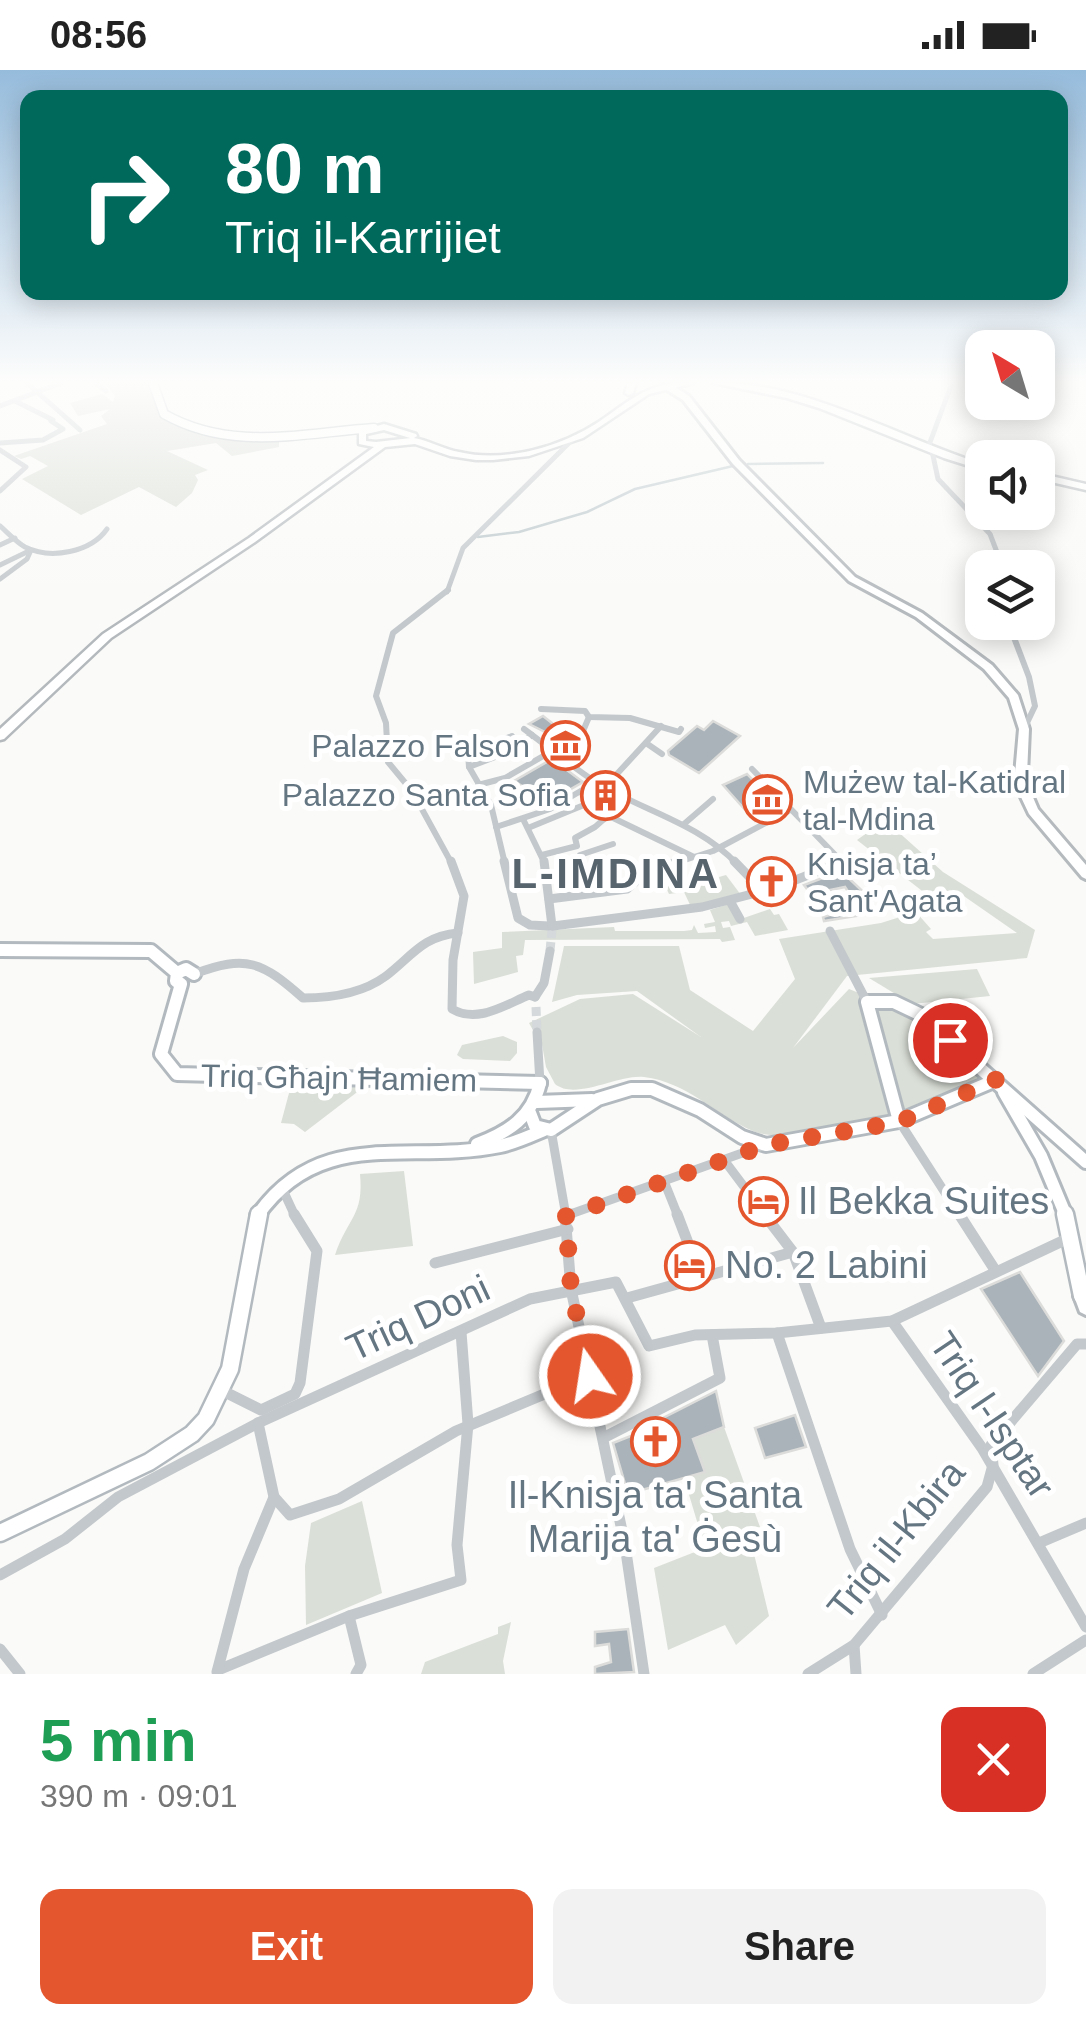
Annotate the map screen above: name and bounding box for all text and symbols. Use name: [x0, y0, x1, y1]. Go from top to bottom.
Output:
text: 08:56: [50, 14, 147, 56]
icon: right: [60, 130, 190, 260]
text: 80 m: [225, 130, 385, 208]
text: Triq il-Karrijiet: [225, 212, 501, 263]
north arrow: [965, 330, 1055, 420]
map controls: [965, 330, 1055, 640]
button: sound: [965, 440, 1055, 530]
button: layers: [965, 550, 1055, 640]
museum icon: Palazzo Falson: [539, 720, 591, 772]
place label: Palazzo Falson: [311, 728, 530, 764]
place label: Mużew tal-Katidral tal-Mdina: [803, 764, 1066, 837]
building icon: Palazzo Santa Sofia: [579, 769, 631, 821]
museum icon: Mużew tal-Katidral tal-Mdina: [742, 774, 794, 826]
place label: Palazzo Santa Sofia: [282, 777, 570, 813]
place label: Knisja ta’ Sant'Agata: [807, 846, 963, 919]
district label: L-IMDINA: [512, 850, 720, 897]
church icon: Knisja ta’ Sant'Agata: [746, 856, 798, 908]
pin: [908, 998, 993, 1083]
icon: arrive: [923, 1013, 978, 1068]
street label: Triq Għajn Ħamiem: [201, 1058, 477, 1098]
hotel icon: Il Bekka Suites: [737, 1175, 789, 1227]
place label: Il Bekka Suites: [798, 1180, 1049, 1222]
hotel icon: No. 2 Labini: [664, 1239, 716, 1291]
place label: No. 2 Labini: [725, 1244, 928, 1286]
street label: Triq Doni: [340, 1267, 496, 1369]
position arrow: [538, 1324, 642, 1428]
street label: Triq l-Isptar: [921, 1324, 1063, 1506]
church icon: Il-Knisja ta' Santa Marija ta' Ġesù: [629, 1415, 681, 1467]
street label: Triq il-Kbira: [819, 1451, 974, 1628]
place label: Il-Knisja ta' Santa Marija ta' Ġesù: [508, 1474, 803, 1560]
text: 5 min: [40, 1707, 197, 1774]
button: close: [941, 1707, 1046, 1812]
text: 390 m · 09:01: [40, 1778, 237, 1814]
button: Exit: [40, 1889, 533, 2004]
button: Share: [553, 1889, 1046, 2004]

